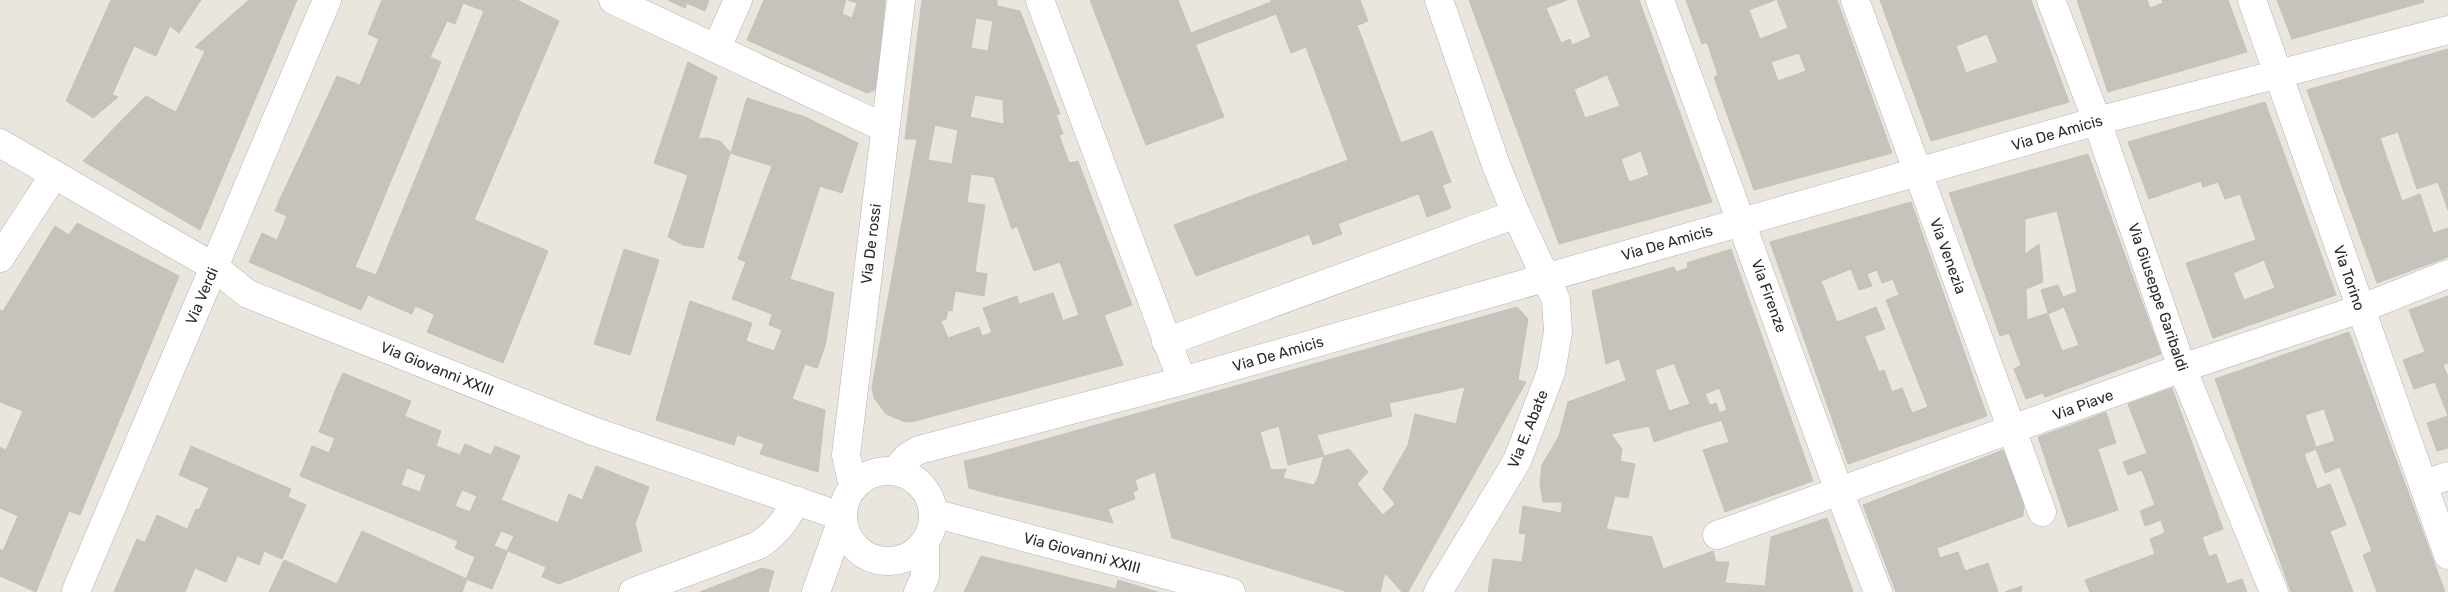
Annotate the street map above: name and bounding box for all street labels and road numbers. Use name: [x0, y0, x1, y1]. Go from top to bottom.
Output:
street label: Via De Amicis: [2009, 111, 2105, 155]
street label: Via De rossi: [857, 203, 885, 285]
street label: Via Venezia: [1926, 216, 1970, 296]
street label: Via De Amicis: [1619, 221, 1715, 265]
street label: Via Giuseppe Garibaldi: [2124, 221, 2192, 373]
street label: Via Torino: [2329, 243, 2369, 313]
street label: Via Firenze: [1747, 257, 1791, 335]
street label: Via Verdi: [182, 265, 222, 327]
street label: Via De Amicis: [1230, 332, 1326, 376]
street label: Via Giovanni XXIII: [378, 338, 496, 400]
street label: Via Piave: [2050, 386, 2116, 424]
street label: Via E. Abate: [1504, 387, 1552, 471]
street label: Via Giovanni XXIII: [1021, 529, 1143, 577]

